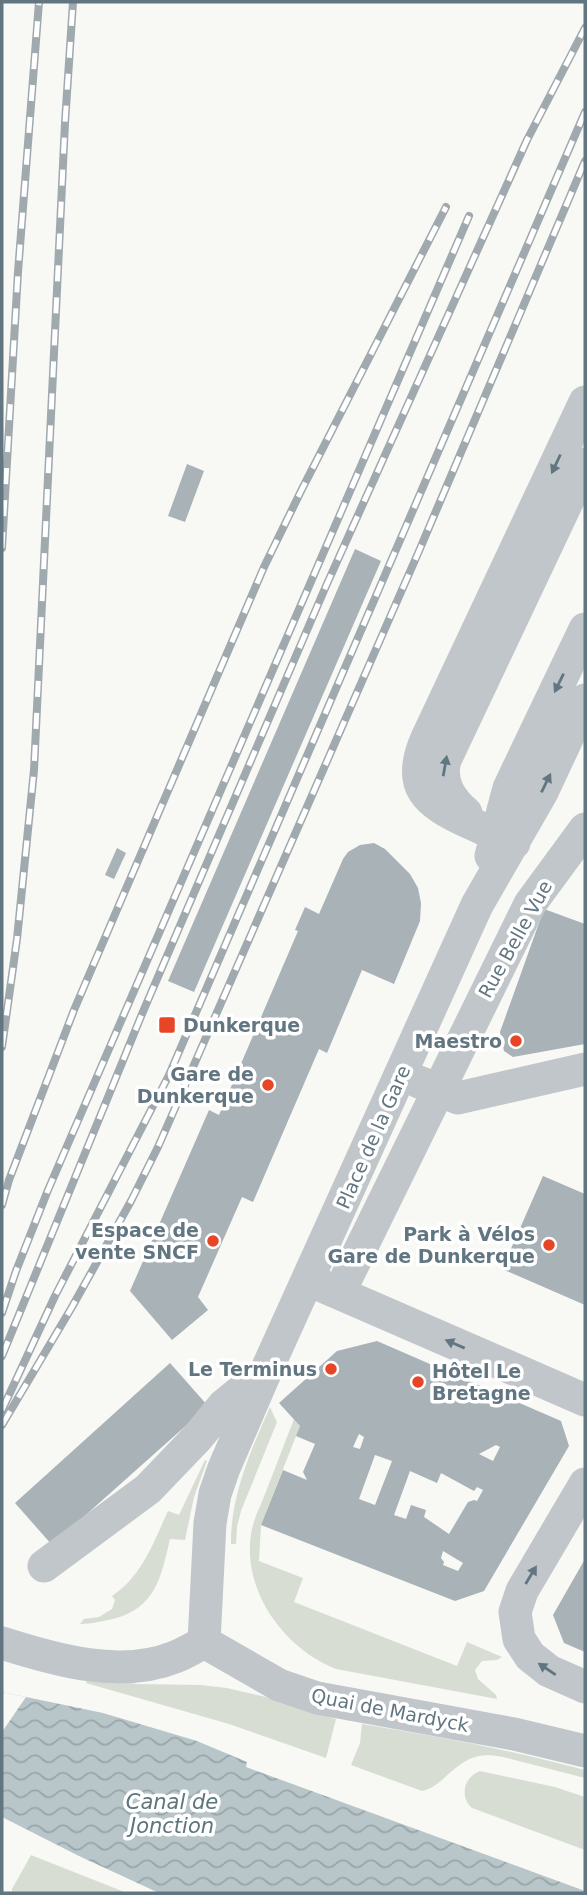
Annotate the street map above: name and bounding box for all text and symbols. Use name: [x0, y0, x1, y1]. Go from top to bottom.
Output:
one-way arrow: [550, 454, 562, 474]
one-way arrow: [553, 673, 565, 693]
one-way arrow: [440, 755, 451, 777]
one-way arrow: [541, 773, 552, 793]
street label: Rue Belle Vue: [474, 877, 556, 1001]
place label: Dunkerque: [183, 1014, 300, 1036]
marker: Dunkerque: [157, 1015, 177, 1035]
place label: Maestro: [415, 1030, 502, 1052]
marker: Maestro: [508, 1033, 524, 1049]
street label: Place de la Gare: [331, 1062, 415, 1212]
place label: Gare de Dunkerque: [137, 1063, 254, 1107]
marker: Gare de Dunkerque: [260, 1077, 276, 1093]
place label: Espace de vente SNCF: [75, 1219, 199, 1263]
place label: Park à Vélos Gare de Dunkerque: [327, 1223, 535, 1267]
marker: Espace de vente SNCF: [205, 1233, 221, 1249]
marker: Park à Vélos Gare de Dunkerque: [541, 1237, 557, 1253]
one-way arrow: [445, 1338, 465, 1350]
place label: Le Terminus: [188, 1358, 317, 1380]
place label: Hôtel Le Bretagne: [432, 1360, 531, 1404]
marker: Le Terminus: [323, 1361, 339, 1377]
marker: Hôtel Le Bretagne: [410, 1374, 426, 1390]
one-way arrow: [524, 1566, 537, 1585]
one-way arrow: [538, 1663, 557, 1676]
street label: Quai de Mardyck: [309, 1684, 471, 1736]
water label: Canal de Jonction: [126, 1790, 218, 1838]

